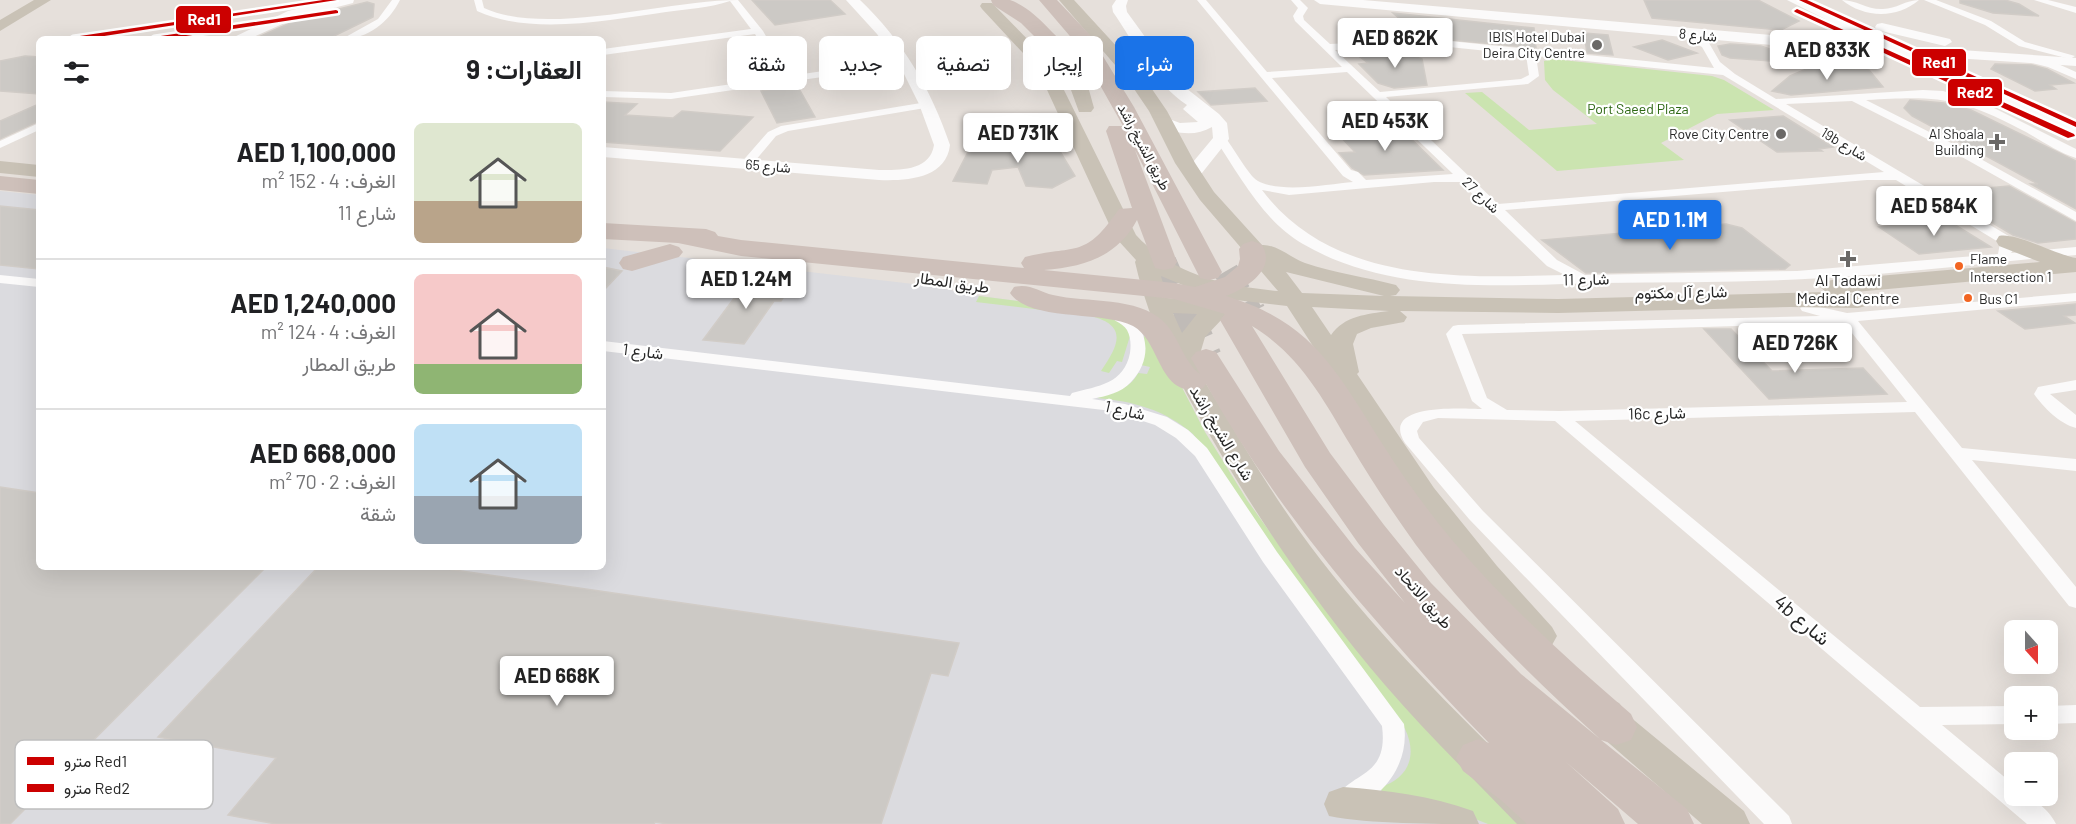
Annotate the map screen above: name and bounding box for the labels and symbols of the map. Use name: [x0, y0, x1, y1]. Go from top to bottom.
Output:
line badge: Red1: [175, 5, 232, 34]
text: Red1: [187, 9, 221, 28]
pin: AED 862K: [1333, 18, 1457, 69]
street label: شارع 8: [1678, 24, 1718, 48]
place label: IBIS Hotel Dubai Deira City Centre: [1483, 28, 1585, 61]
pin: AED 833K: [1765, 30, 1889, 81]
marker: IBIS Hotel Dubai Deira City Centre: [1590, 38, 1604, 52]
line badge: Red1: [1911, 48, 1967, 77]
text: Red1: [1922, 52, 1956, 71]
line badge: Red2: [1947, 78, 2003, 107]
text: Red2: [1957, 82, 1993, 101]
park label: Port Saeed Plaza: [1587, 100, 1689, 117]
street label: طريق الشيخ راشد: [1112, 101, 1174, 194]
pin: AED 453K: [1323, 101, 1447, 152]
pin: AED 731K: [956, 113, 1080, 164]
street label: 19b شارع: [1817, 123, 1870, 167]
place label: Rove City Centre: [1669, 125, 1769, 142]
place label: Al Shoala Building: [1929, 125, 1984, 158]
marker: Rove City Centre: [1774, 127, 1788, 141]
marker: Al Shoala Building: [1988, 133, 2006, 151]
street label: شارع 65: [744, 155, 791, 179]
street label: شارع 27: [1457, 173, 1503, 219]
pin: AED 584K: [1872, 186, 1996, 237]
pin: AED 1.1M: [1608, 200, 1732, 251]
marker: Al Tadawi Medical Centre: [1839, 250, 1857, 268]
place label: Flame Intersection 1: [1970, 250, 2052, 285]
pin: AED 1.24M: [677, 259, 815, 310]
marker: Flame Intersection 1: [1953, 260, 1965, 272]
street label: طريق المطار: [912, 267, 991, 298]
street label: شارع 11: [1563, 269, 1610, 291]
place label: Al Tadawi Medical Centre: [1796, 270, 1900, 307]
street label: شارع آل مكتوم: [1634, 281, 1728, 305]
place label: Bus C1: [1979, 290, 2018, 307]
marker: Bus C1: [1962, 292, 1974, 304]
pin: AED 726K: [1733, 323, 1857, 374]
street label: شارع 1: [621, 339, 665, 365]
street label: شارع الشيخ راشد: [1184, 382, 1258, 485]
street label: شارع 1: [1102, 396, 1147, 426]
street label: 16c شارع: [1628, 402, 1686, 426]
street label: طريق الاتحاد: [1390, 561, 1457, 633]
street label: 4b شارع: [1768, 589, 1836, 652]
north arrow: [2004, 620, 2058, 674]
pin: AED 668K: [495, 656, 619, 707]
legend: [15, 740, 213, 809]
text: مترو Red1: [64, 751, 127, 772]
text: مترو Red2: [64, 778, 130, 799]

